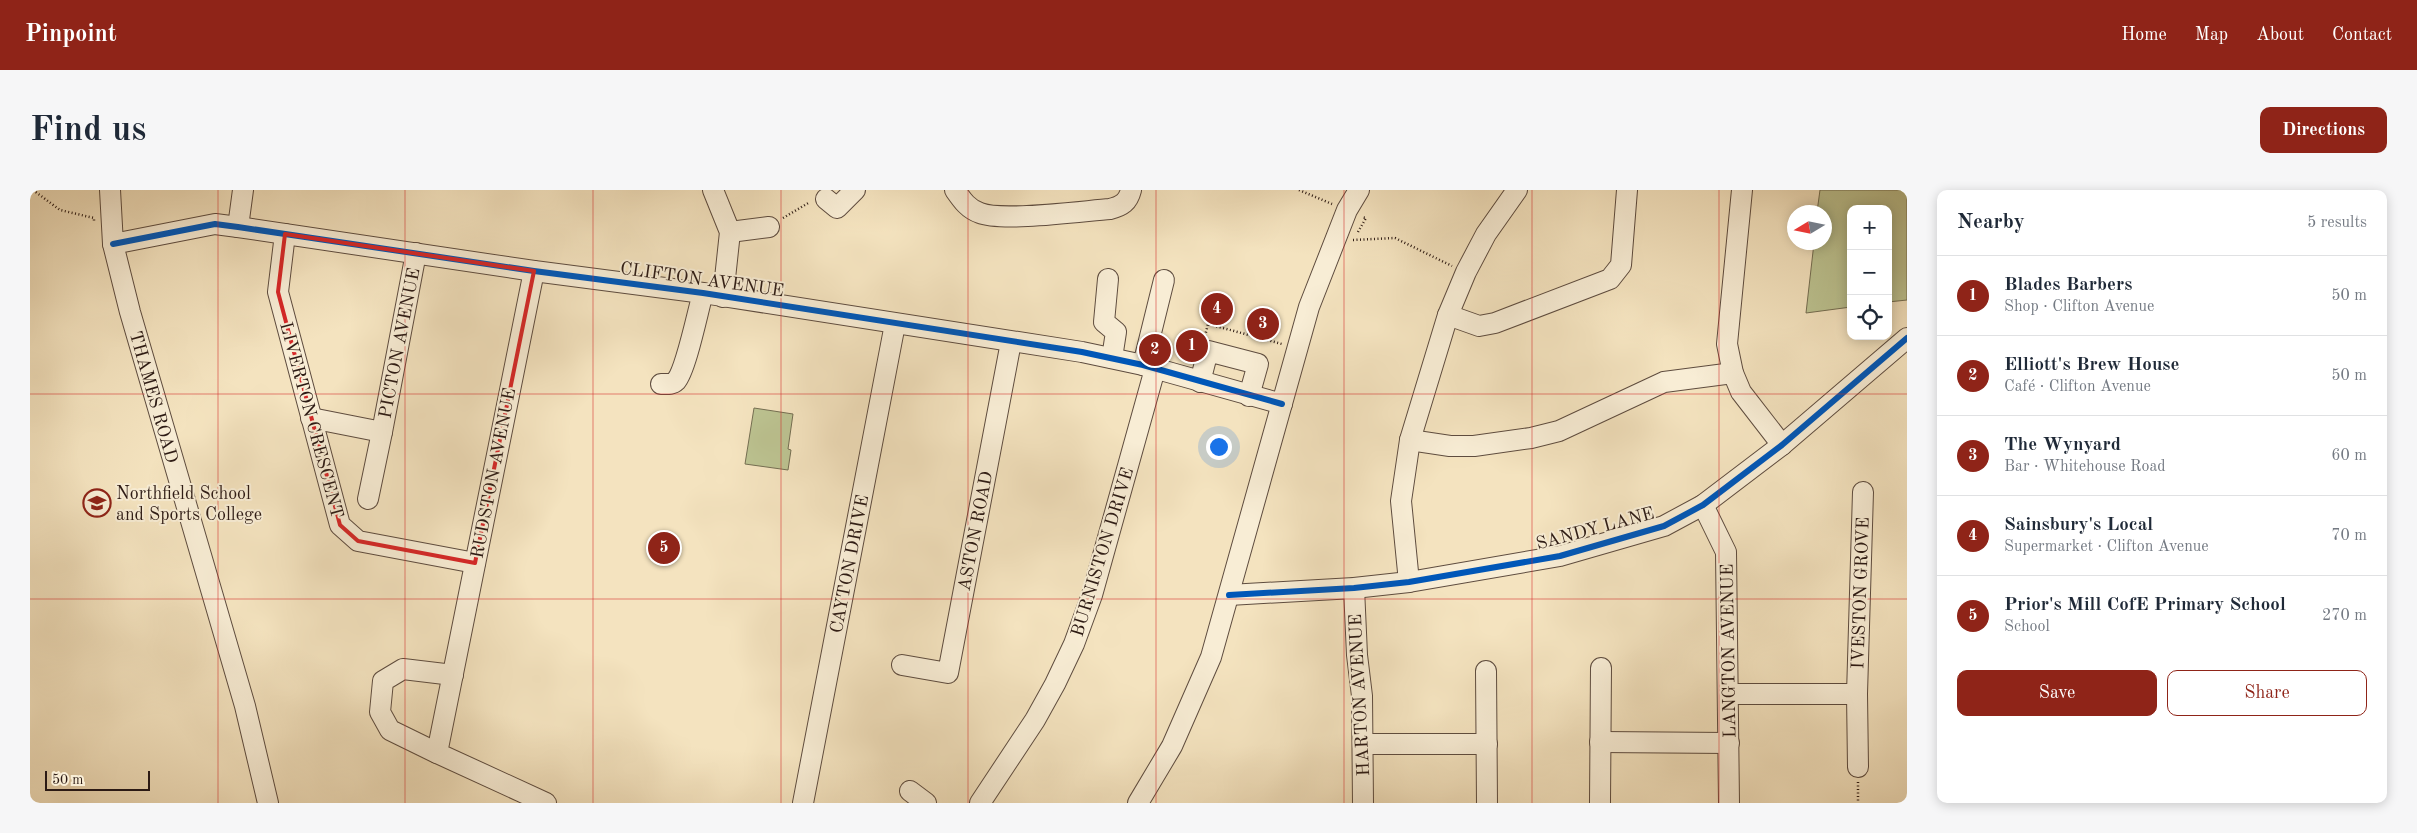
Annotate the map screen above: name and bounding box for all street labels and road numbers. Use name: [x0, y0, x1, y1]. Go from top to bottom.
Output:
street label: CLIFTON AVENUE: [619, 260, 785, 300]
street label: PICTON AVENUE: [377, 266, 423, 420]
street label: LIVERTON CRESCENT: [276, 320, 346, 520]
street label: THAMES ROAD: [126, 329, 181, 465]
street label: RUDSTON AVENUE: [469, 386, 519, 560]
street label: BURNISTON DRIVE: [1069, 466, 1137, 639]
street label: ASTON ROAD: [956, 470, 996, 593]
street label: CAYTON DRIVE: [828, 494, 872, 635]
street label: SANDY LANE: [1534, 505, 1656, 553]
street label: IVESTON GROVE: [1849, 517, 1873, 669]
street label: LANGTON AVENUE: [1718, 564, 1740, 738]
street label: HARTON AVENUE: [1347, 613, 1373, 777]

